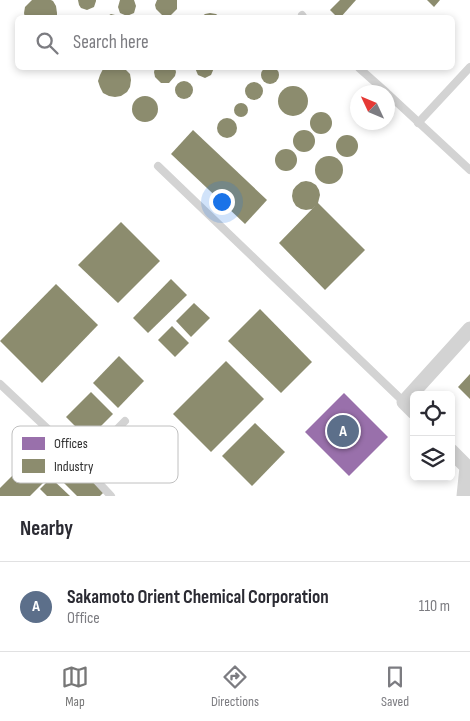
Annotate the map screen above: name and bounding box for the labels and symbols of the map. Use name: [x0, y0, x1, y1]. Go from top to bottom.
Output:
north arrow: [350, 85, 395, 130]
your location: [209, 189, 235, 215]
pin: A: [327, 412, 359, 450]
legend: [12, 426, 178, 483]
text: Offices: [54, 435, 88, 452]
text: Industry: [54, 458, 94, 475]

